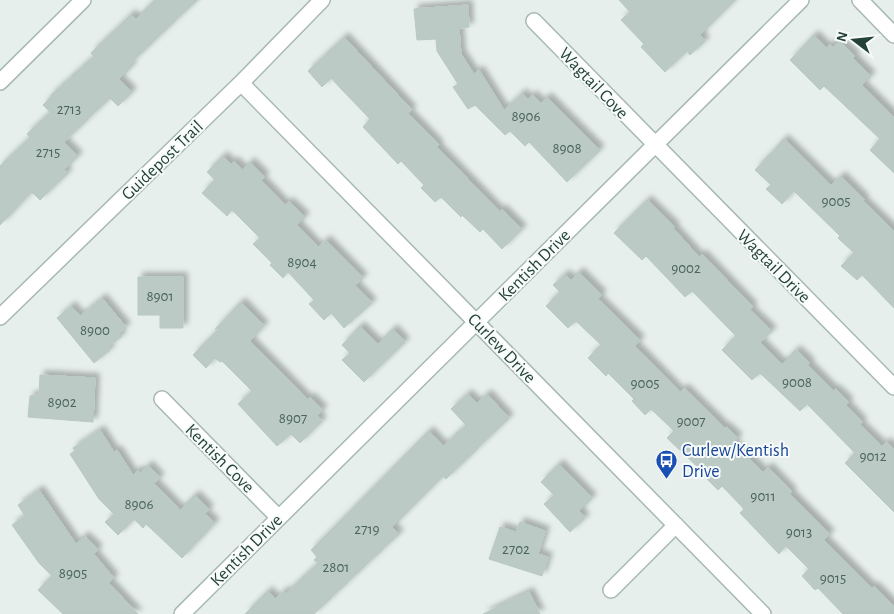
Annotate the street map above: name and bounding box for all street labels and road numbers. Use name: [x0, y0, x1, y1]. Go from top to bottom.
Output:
street label: Wagtail Cove: [555, 45, 631, 123]
street label: Guidepost Trail: [119, 118, 207, 204]
street label: Kentish Drive: [495, 226, 574, 305]
street label: Wagtail Drive: [733, 227, 813, 307]
street label: Curlew Drive: [464, 310, 539, 387]
street label: Kentish Cove: [181, 421, 257, 497]
street label: Kentish Drive: [207, 511, 286, 590]

